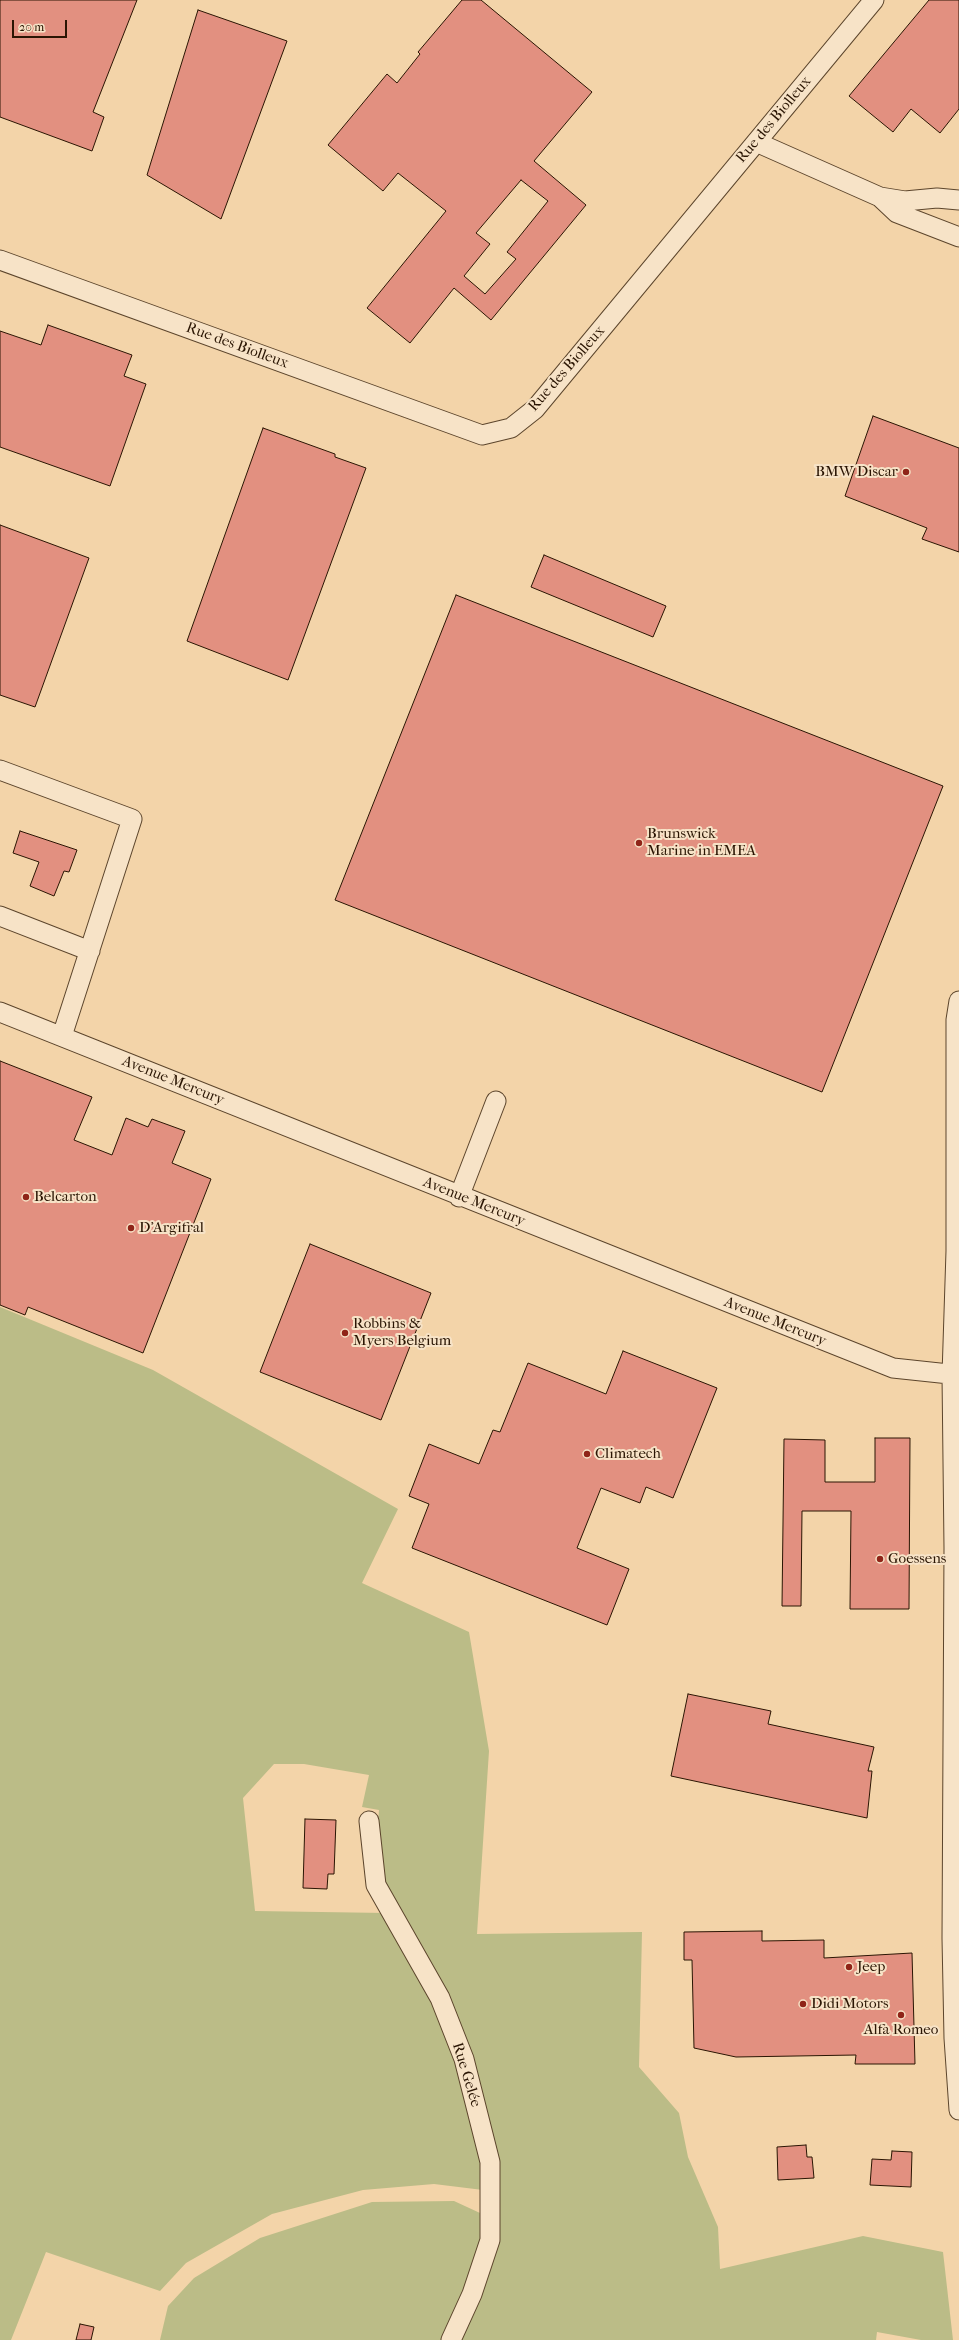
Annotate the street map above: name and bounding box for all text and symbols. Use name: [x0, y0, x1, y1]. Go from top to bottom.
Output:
scale bar: [14, 12, 69, 38]
text: 20 m: [19, 20, 44, 34]
street label: Rue des Biolleux: [733, 73, 815, 167]
street label: Rue des Biolleux: [183, 319, 291, 373]
street label: Rue des Biolleux: [525, 323, 609, 415]
place label: BMW Discar: [815, 463, 898, 481]
marker: BMW Discar: [901, 467, 911, 477]
place label: Brunswick Marine in EMEA: [647, 825, 756, 860]
marker: Brunswick Marine in EMEA: [634, 838, 644, 848]
street label: Avenue Mercury: [119, 1052, 227, 1110]
street label: Avenue Mercury: [420, 1173, 528, 1231]
place label: Belcarton: [34, 1188, 97, 1206]
marker: Belcarton: [21, 1192, 31, 1202]
place label: D'Argifral: [139, 1219, 204, 1237]
marker: D'Argifral: [126, 1223, 136, 1233]
street label: Avenue Mercury: [721, 1293, 829, 1351]
place label: Robbins & Myers Belgium: [353, 1315, 451, 1350]
marker: Robbins & Myers Belgium: [340, 1328, 350, 1338]
place label: Climatech: [595, 1445, 661, 1463]
marker: Climatech: [582, 1449, 592, 1459]
place label: Goessens: [888, 1550, 946, 1568]
marker: Goessens: [875, 1554, 885, 1564]
place label: Jeep: [857, 1958, 885, 1976]
marker: Jeep: [844, 1962, 854, 1972]
place label: Didi Motors: [811, 1995, 888, 2013]
marker: Didi Motors: [798, 1999, 808, 2009]
marker: Alfa Romeo: [896, 2010, 906, 2020]
place label: Alfa Romeo: [864, 2021, 938, 2039]
street label: Rue Gelée: [448, 2041, 484, 2109]

